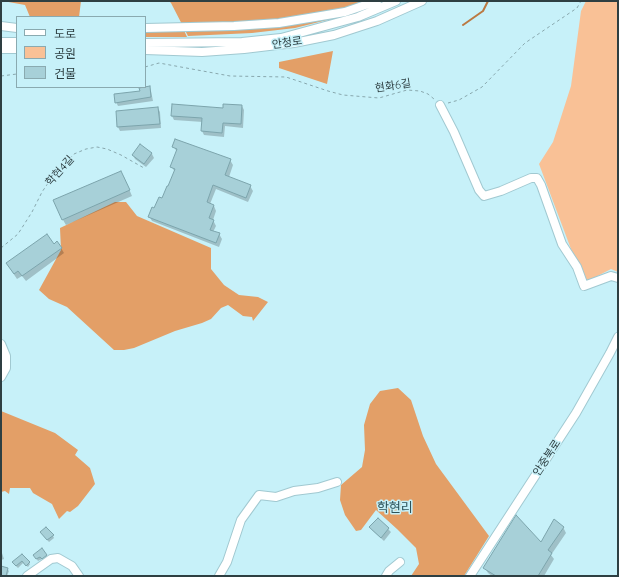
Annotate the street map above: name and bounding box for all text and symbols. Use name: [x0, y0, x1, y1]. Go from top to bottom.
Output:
legend: [16, 16, 146, 88]
text: 도로: [54, 26, 76, 41]
street label: 안청로: [271, 34, 303, 52]
text: 공원: [54, 46, 76, 61]
text: 건물: [54, 66, 76, 81]
street label: 현화6길: [374, 77, 412, 95]
street label: 학현4길: [43, 153, 77, 189]
street label: 안중북로: [530, 437, 564, 479]
district label: 학현리: [377, 500, 413, 516]

